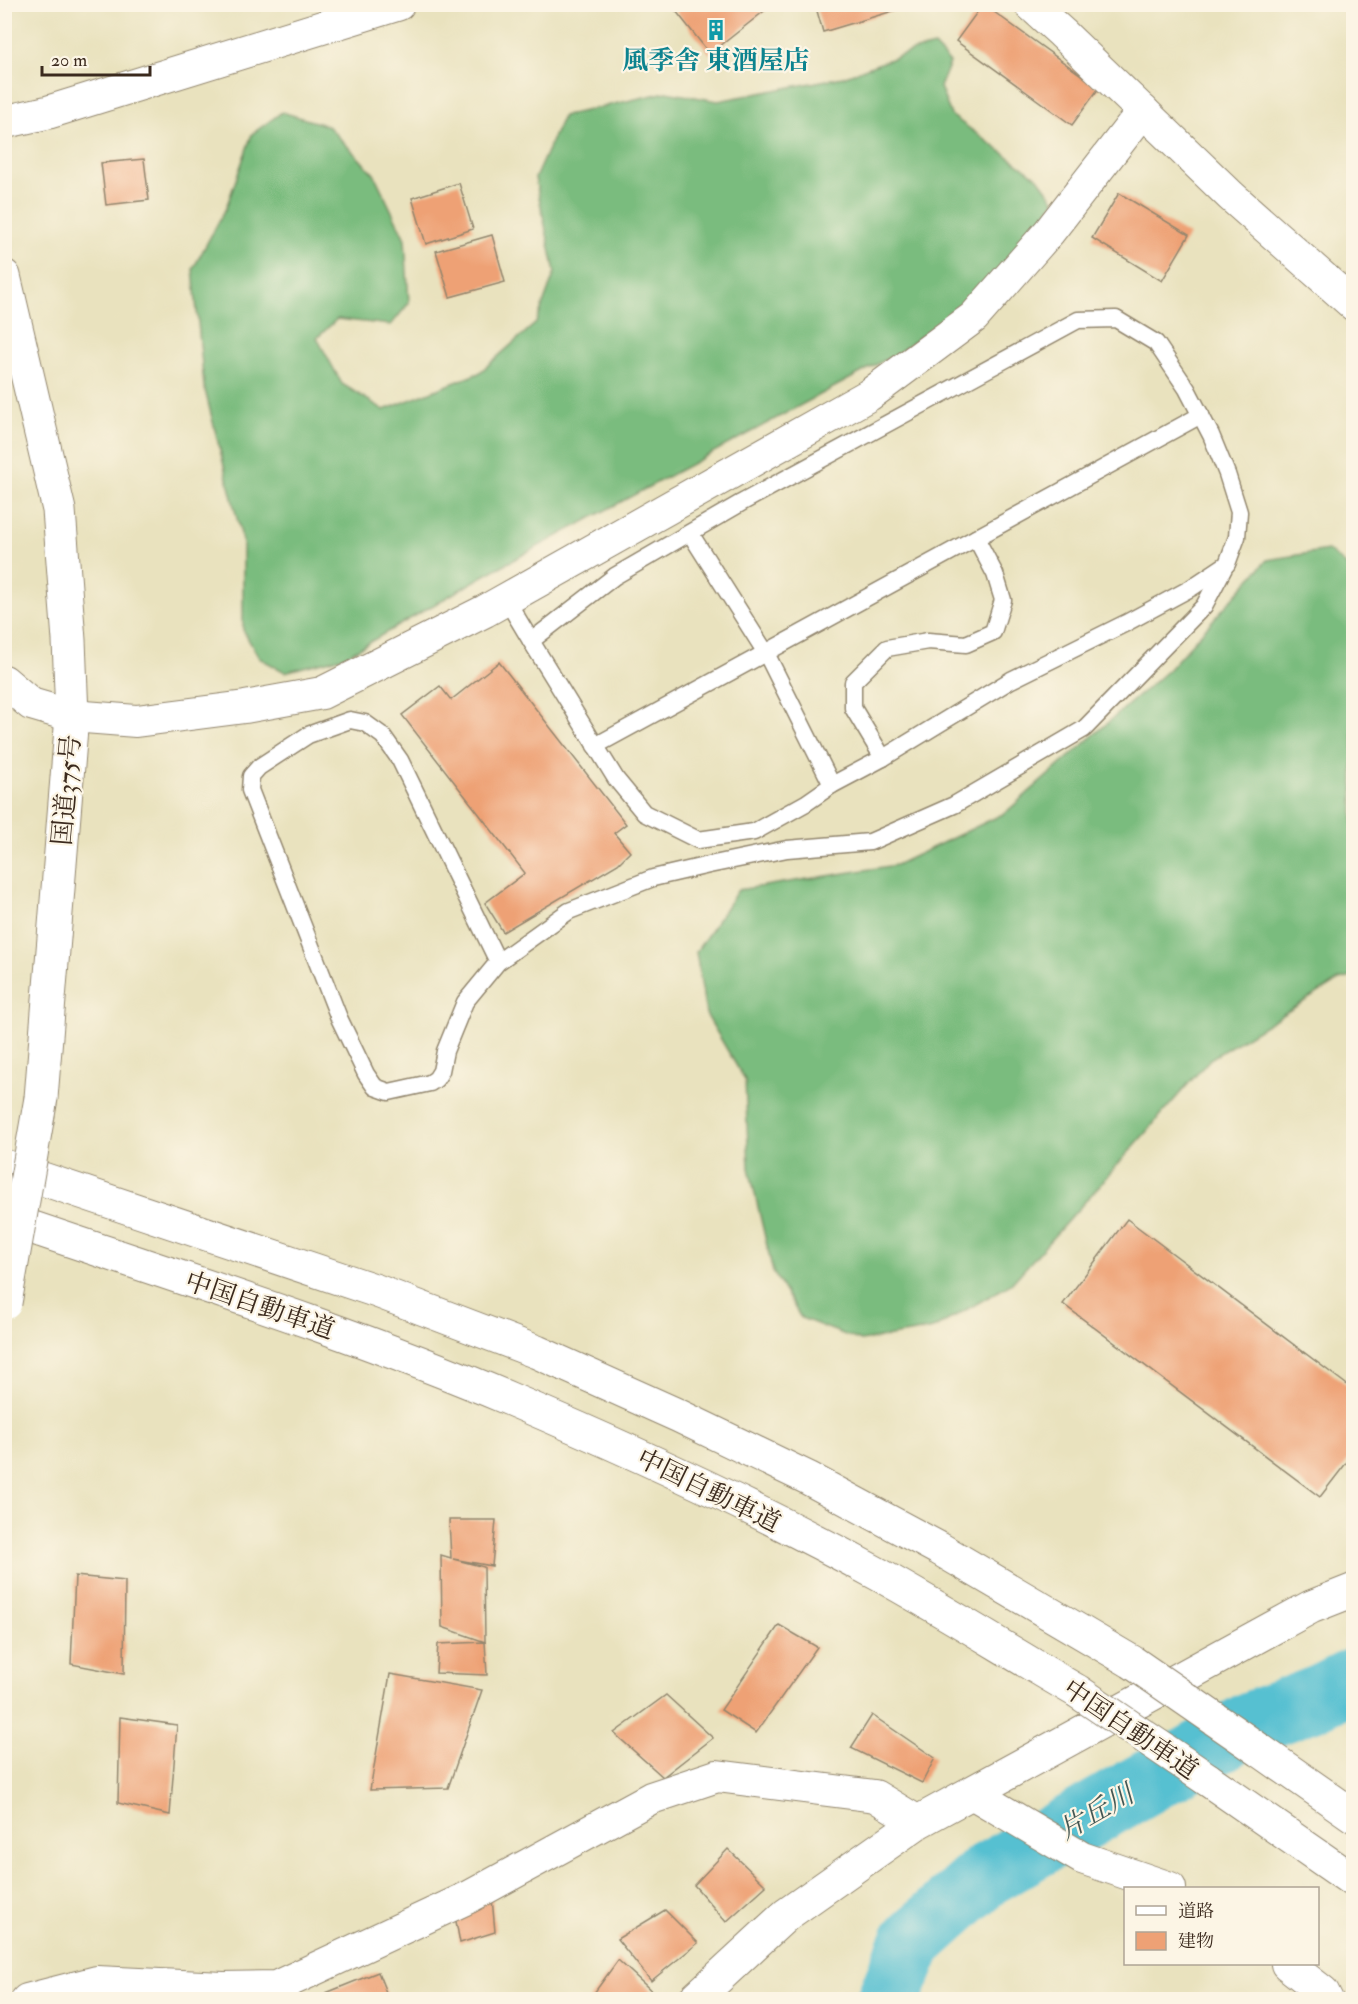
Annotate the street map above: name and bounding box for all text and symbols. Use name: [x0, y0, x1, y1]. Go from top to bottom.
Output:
building icon: 風季舎 東酒屋店: [704, 18, 728, 42]
scale bar: [42, 39, 150, 77]
place label: 風季舎 東酒屋店: [622, 45, 810, 77]
text: 20 m: [51, 49, 87, 72]
street label: 国道375号: [46, 733, 88, 847]
street label: 中国自動車道: [181, 1265, 339, 1346]
street label: 中国自動車道: [631, 1442, 786, 1539]
street label: 中国自動車道: [1057, 1673, 1204, 1787]
water label: 片丘川: [1053, 1776, 1142, 1847]
legend: [1124, 1887, 1319, 1965]
text: 道路: [1178, 1900, 1214, 1923]
text: 建物: [1178, 1930, 1214, 1953]

